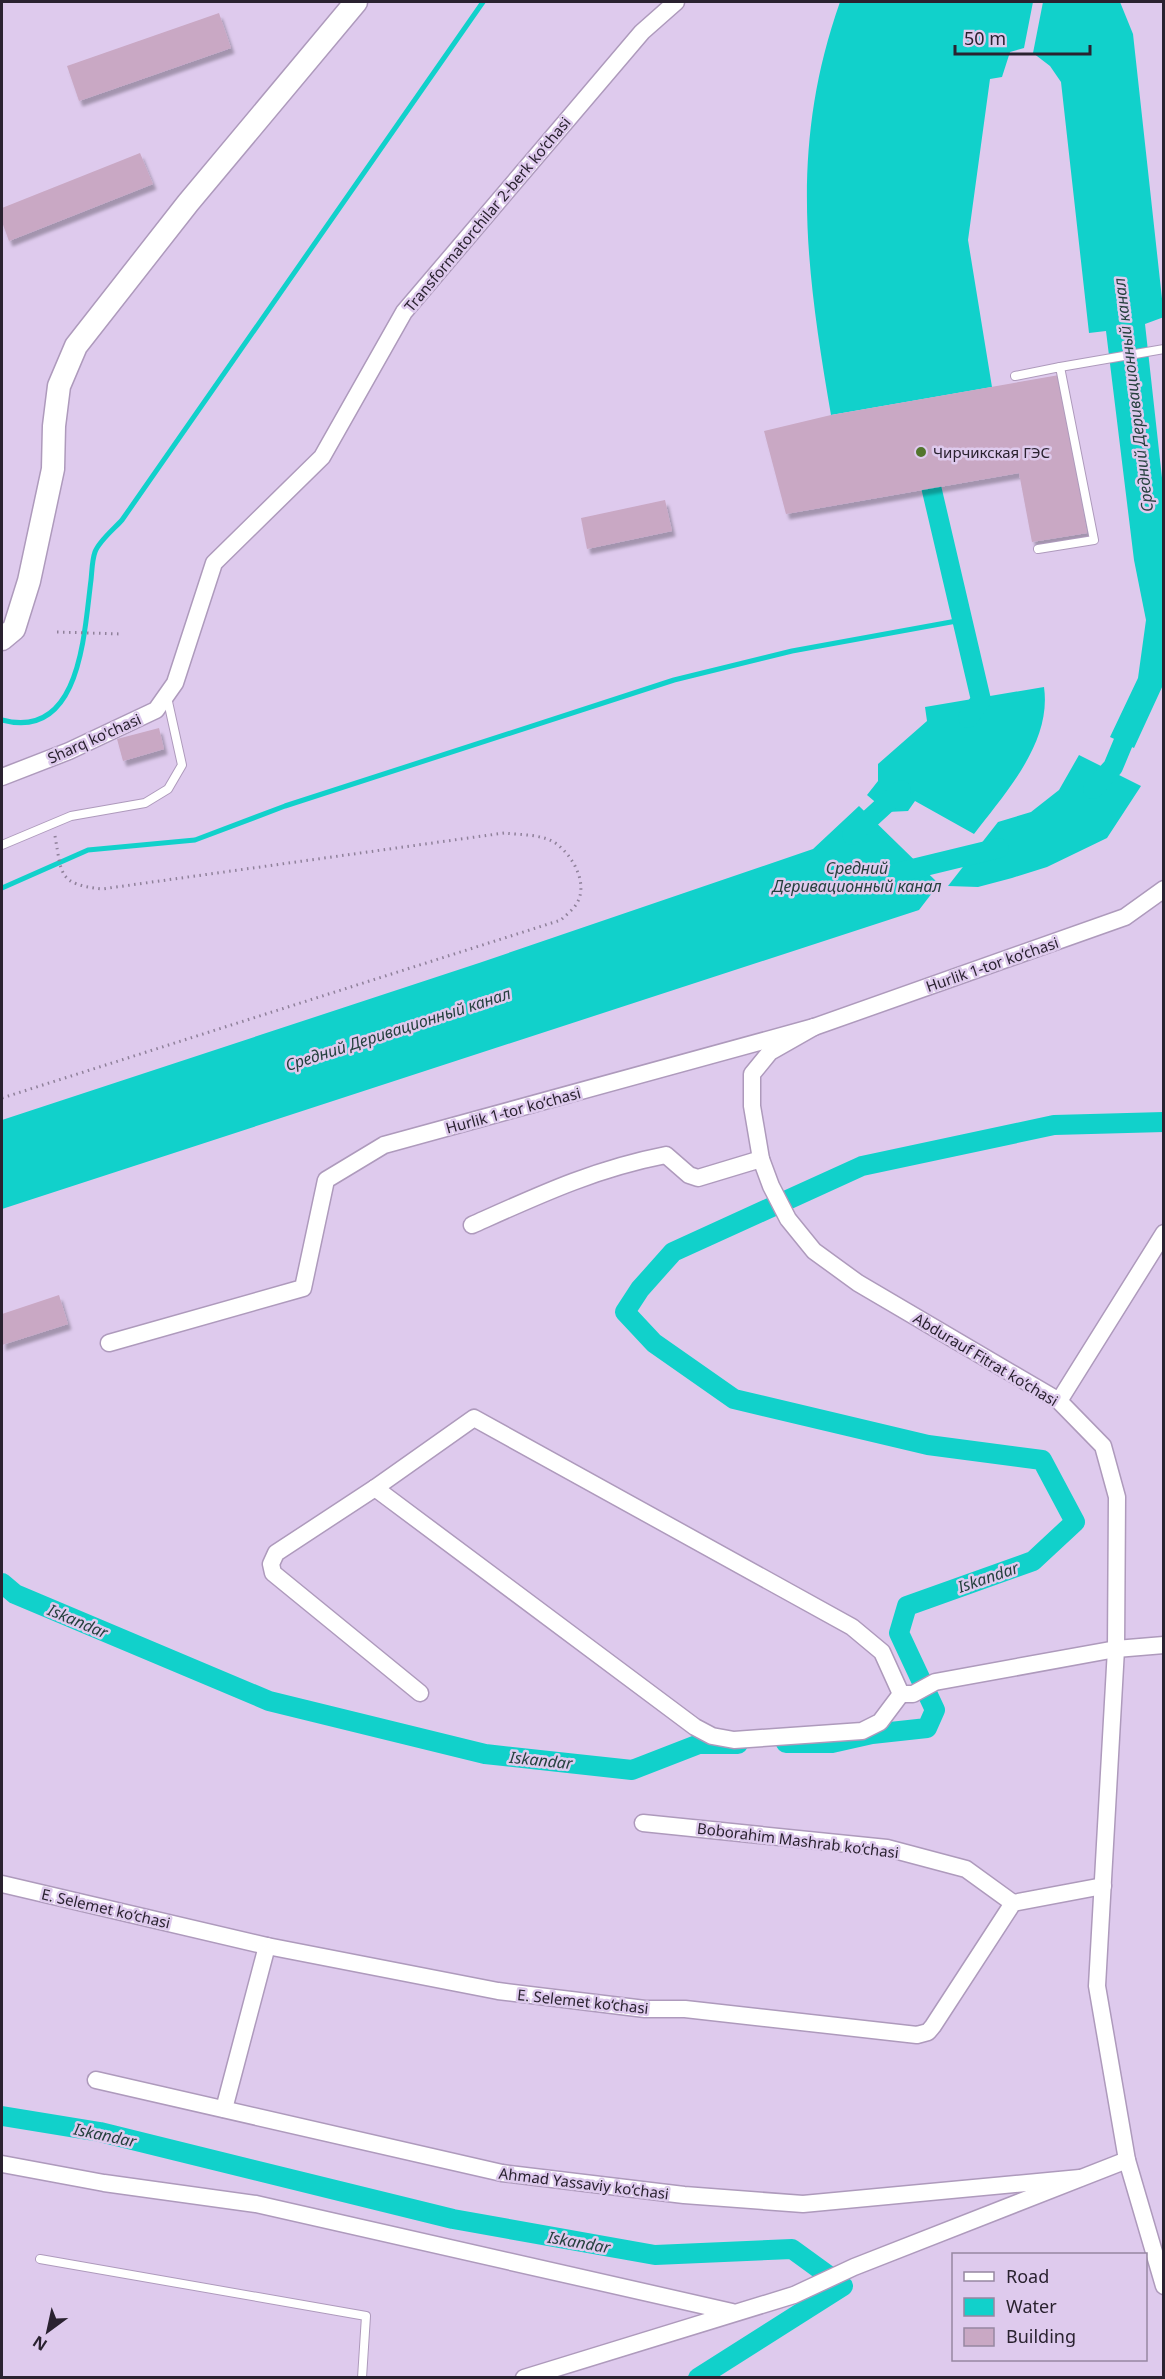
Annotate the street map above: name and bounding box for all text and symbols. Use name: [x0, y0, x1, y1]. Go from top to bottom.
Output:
scale bar: [955, 18, 1090, 56]
text: 50 m: [964, 26, 1006, 50]
street label: Transformatorchilar 2-berk ko‘chasi: [400, 112, 574, 316]
water label: Средний Деривационный канал: [1108, 277, 1158, 513]
place label: Чирчикская ГЭС: [933, 442, 1050, 462]
marker: Чирчикская ГЭС: [914, 445, 928, 459]
street label: Sharq ko'chasi: [44, 708, 144, 768]
water label: Средний Деривационный канал: [770, 857, 942, 897]
street label: Hurlik 1-tor ko‘chasi: [923, 932, 1061, 996]
water label: Средний Деривационный канал: [282, 982, 514, 1076]
street label: Hurlik 1-tor ko‘chasi: [443, 1082, 583, 1138]
street label: Abdurauf Fitrat ko‘chasi: [910, 1308, 1062, 1410]
water label: Iskandar: [954, 1556, 1022, 1598]
water label: Iskandar: [44, 1598, 112, 1644]
water label: Iskandar: [507, 1746, 574, 1774]
street label: Boborahim Mashrab ko‘chasi: [696, 1818, 900, 1862]
street label: E. Selemet ko‘chasi: [40, 1883, 172, 1933]
street label: E. Selemet ko‘chasi: [516, 1984, 650, 2018]
water label: Iskandar: [71, 2117, 139, 2152]
street label: Ahmad Yassaviy ko‘chasi: [498, 2163, 670, 2203]
water label: Iskandar: [545, 2226, 613, 2258]
legend: [952, 2253, 1147, 2361]
text: Road: [1006, 2264, 1049, 2288]
text: Water: [1006, 2294, 1057, 2318]
north arrow: [18, 2301, 78, 2361]
text: Building: [1006, 2324, 1076, 2348]
text: N: [28, 2331, 51, 2356]

